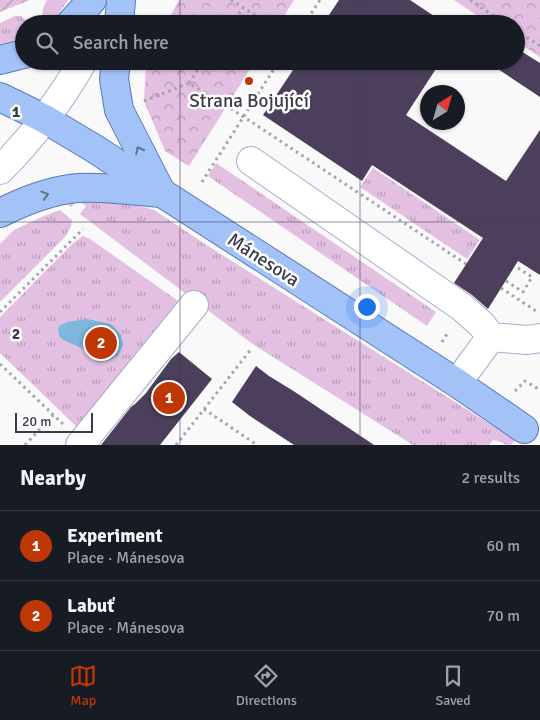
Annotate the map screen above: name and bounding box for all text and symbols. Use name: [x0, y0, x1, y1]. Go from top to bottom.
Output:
search box: [15, 15, 525, 70]
icon: search: [33, 29, 61, 57]
text: Search here: [73, 31, 169, 55]
marker: Strana Bojující: [243, 75, 255, 87]
north arrow: [420, 85, 465, 130]
place label: Strana Bojující: [189, 89, 310, 113]
text: 1: [12, 102, 21, 122]
one-way arrow: [135, 146, 145, 155]
one-way arrow: [41, 190, 49, 200]
street label: Mánesova: [223, 228, 304, 292]
your location: [354, 294, 380, 320]
text: 2: [12, 324, 20, 344]
pin: 2: [85, 324, 117, 362]
pin: 1: [153, 379, 185, 417]
scale bar: [15, 410, 92, 433]
text: 20 m: [22, 413, 51, 430]
text: Nearby: [20, 465, 86, 491]
text: 2 results: [461, 468, 520, 488]
text: Experiment: [67, 524, 163, 548]
text: 1: [32, 536, 40, 556]
text: 60 m: [486, 536, 520, 556]
text: Place · Mánesova: [67, 548, 185, 568]
text: Labuť: [67, 594, 115, 618]
text: 2: [32, 606, 40, 626]
text: 70 m: [486, 606, 520, 626]
text: Place · Mánesova: [67, 618, 185, 638]
tab: Map: [69, 662, 97, 709]
tab: Directions: [236, 662, 297, 709]
tab: Saved: [435, 662, 471, 709]

